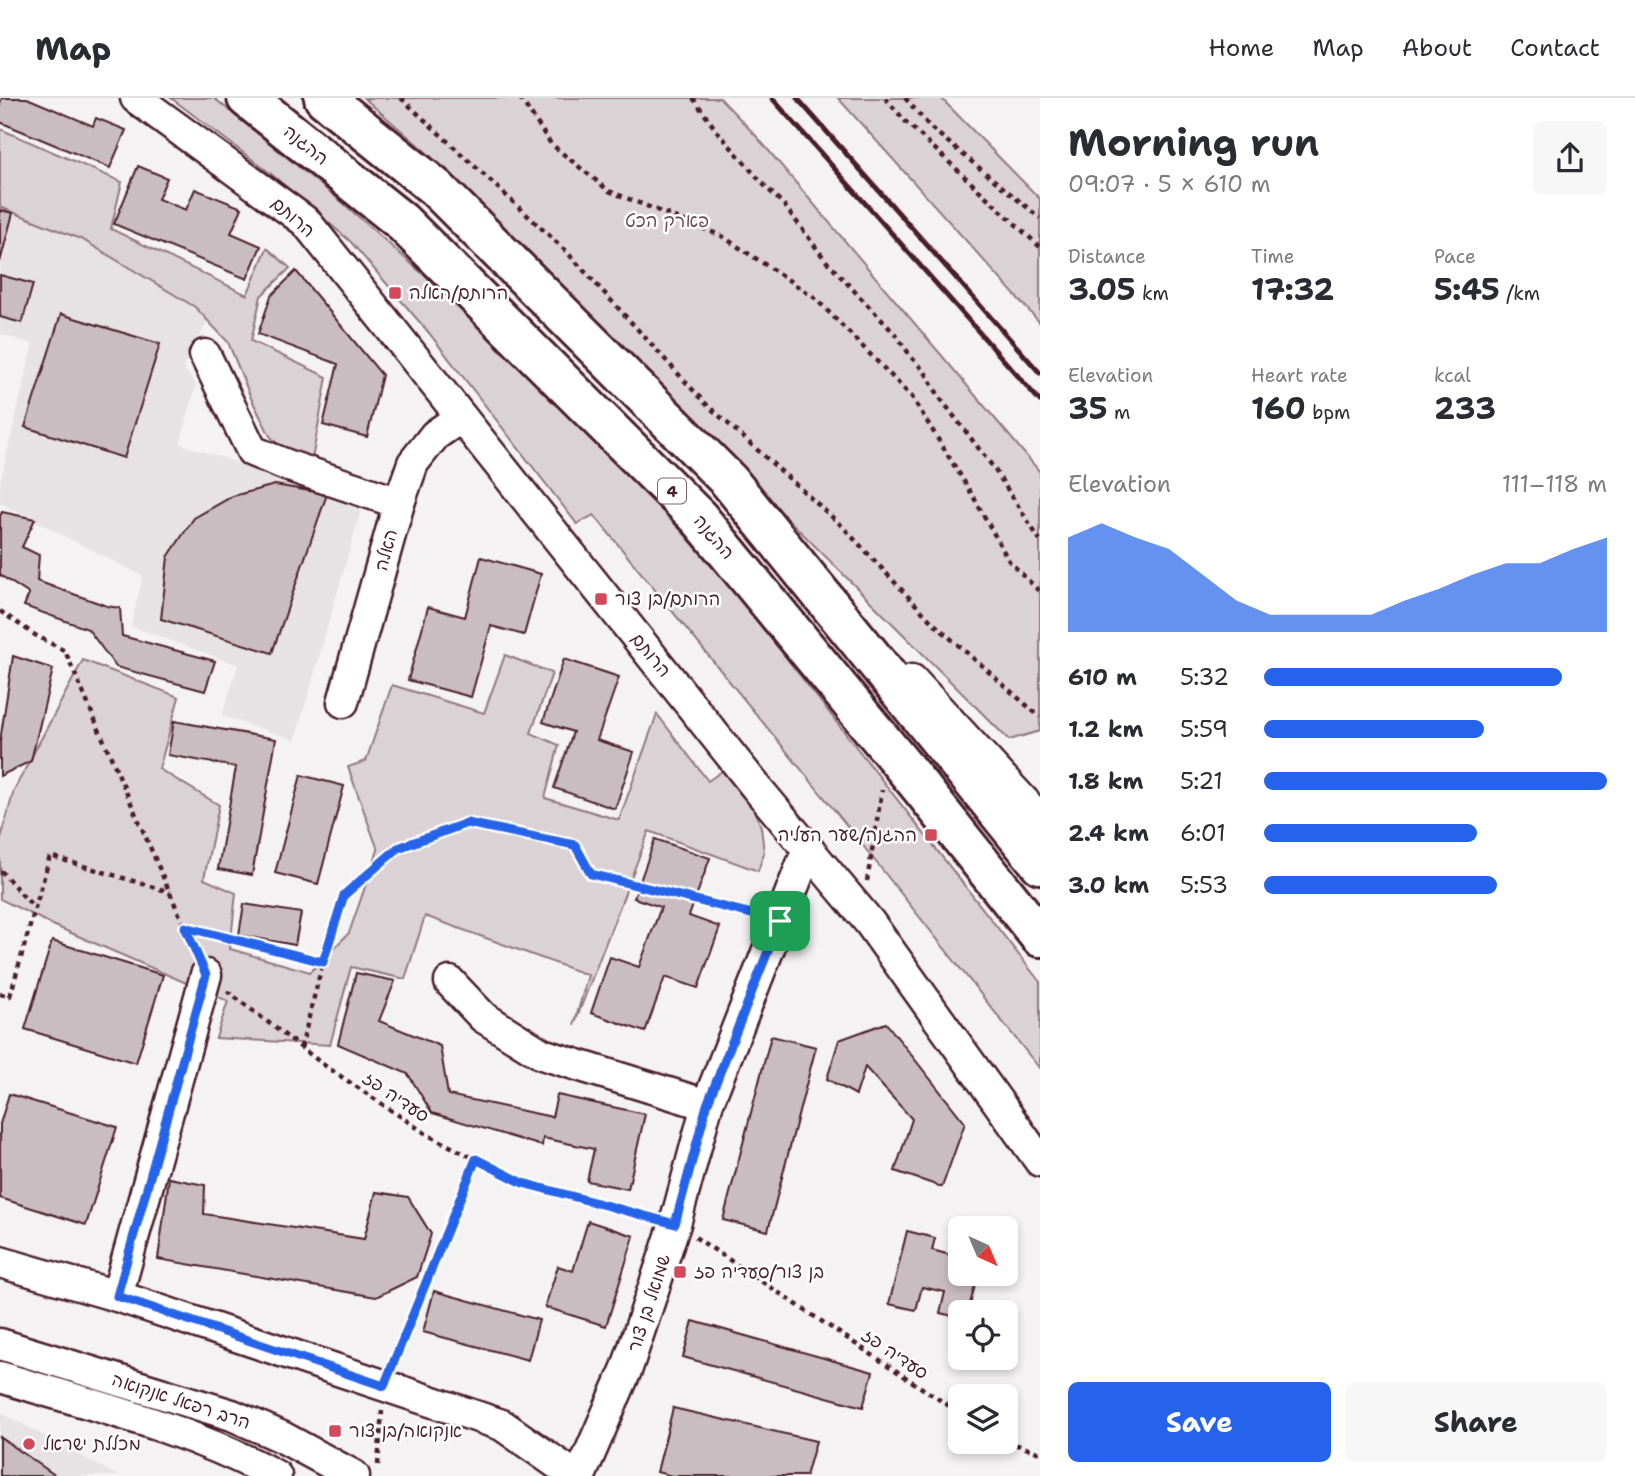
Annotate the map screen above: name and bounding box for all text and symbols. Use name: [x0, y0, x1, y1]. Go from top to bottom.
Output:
text: Map: [35, 26, 111, 71]
text: Home: [1208, 32, 1274, 64]
text: Map: [1312, 32, 1364, 64]
text: About: [1402, 32, 1472, 64]
text: Contact: [1510, 32, 1600, 64]
text: Morning run: [1068, 117, 1319, 168]
street label: ההגנה: [278, 119, 334, 171]
button: share: [1533, 121, 1607, 195]
text: 09:07 · 5 × 610 m: [1068, 169, 1271, 199]
street label: הרותם: [266, 191, 320, 243]
park label: פארק הכט: [625, 209, 709, 233]
text: Distance: [1068, 244, 1146, 269]
text: Time: [1251, 244, 1295, 269]
text: Pace: [1434, 244, 1476, 269]
text: 3.05: [1068, 269, 1136, 310]
text: 17:32: [1251, 269, 1334, 310]
text: 5:45: [1434, 269, 1500, 310]
place label: הרותם/האלה: [409, 281, 508, 305]
text: km: [1136, 281, 1169, 306]
text: /km: [1500, 281, 1540, 306]
marker: הרותם/האלה: [387, 285, 403, 301]
text: Elevation: [1068, 363, 1153, 388]
text: Heart rate: [1251, 363, 1348, 388]
text: kcal: [1434, 363, 1471, 388]
text: 35: [1068, 388, 1108, 429]
text: 160: [1251, 388, 1306, 429]
text: 233: [1434, 388, 1496, 429]
text: m: [1108, 400, 1130, 425]
text: bpm: [1306, 400, 1350, 425]
text: Elevation: [1068, 469, 1171, 499]
text: 111–118 m: [1502, 469, 1607, 499]
road number: 4: [658, 478, 686, 504]
street label: ההגנה: [688, 510, 740, 564]
street label: האלה: [369, 527, 403, 573]
place label: הרותם/בן צור: [615, 587, 720, 611]
marker: הרותם/בן צור: [593, 591, 609, 607]
street label: הרותם: [626, 628, 676, 682]
text: 610 m: [1068, 662, 1137, 692]
text: 5:32: [1180, 662, 1229, 692]
text: 1.2 km: [1068, 714, 1144, 744]
text: 5:59: [1180, 714, 1228, 744]
text: 1.8 km: [1068, 766, 1143, 796]
text: 5:21: [1180, 766, 1223, 796]
text: 2.4 km: [1068, 818, 1149, 848]
text: 6:01: [1180, 818, 1226, 848]
place label: ההגנה/שער העליה: [778, 823, 917, 847]
marker: ההגנה/שער העליה: [923, 827, 939, 843]
text: 3.0 km: [1068, 870, 1149, 900]
text: 5:53: [1180, 870, 1228, 900]
pin: [750, 891, 810, 951]
icon: arrive: [761, 902, 799, 940]
street label: סעדיה פז: [358, 1066, 434, 1128]
north arrow: [948, 1216, 1018, 1286]
map controls: [948, 1216, 1018, 1454]
street label: שמואל בן צור: [622, 1251, 676, 1355]
place label: בן צור/סעדיה פז: [694, 1260, 824, 1284]
marker: בן צור/סעדיה פז: [672, 1264, 688, 1280]
button: locate: [948, 1300, 1018, 1370]
street label: סעדיה פז: [857, 1323, 933, 1385]
street label: הרב רפאל אנקואה: [109, 1367, 253, 1435]
button: Save: [1068, 1382, 1331, 1462]
button: Share: [1345, 1382, 1607, 1462]
button: layers: [948, 1384, 1018, 1454]
place label: אנקואה/בן צור: [349, 1419, 462, 1443]
marker: אנקואה/בן צור: [327, 1423, 343, 1439]
place label: מכללת ישראל: [43, 1432, 141, 1456]
marker: מכללת ישראל: [21, 1436, 37, 1452]

